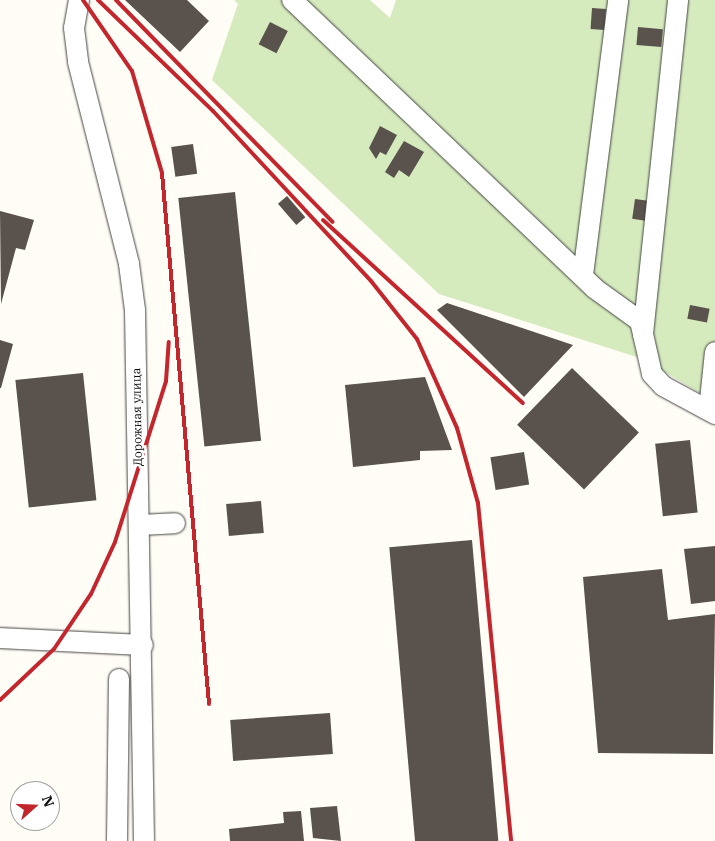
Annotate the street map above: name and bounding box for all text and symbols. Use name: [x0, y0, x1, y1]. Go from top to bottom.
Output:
street label: Дорожная улица: [129, 368, 145, 466]
north arrow: [10, 781, 60, 831]
text: N: [38, 793, 59, 809]

